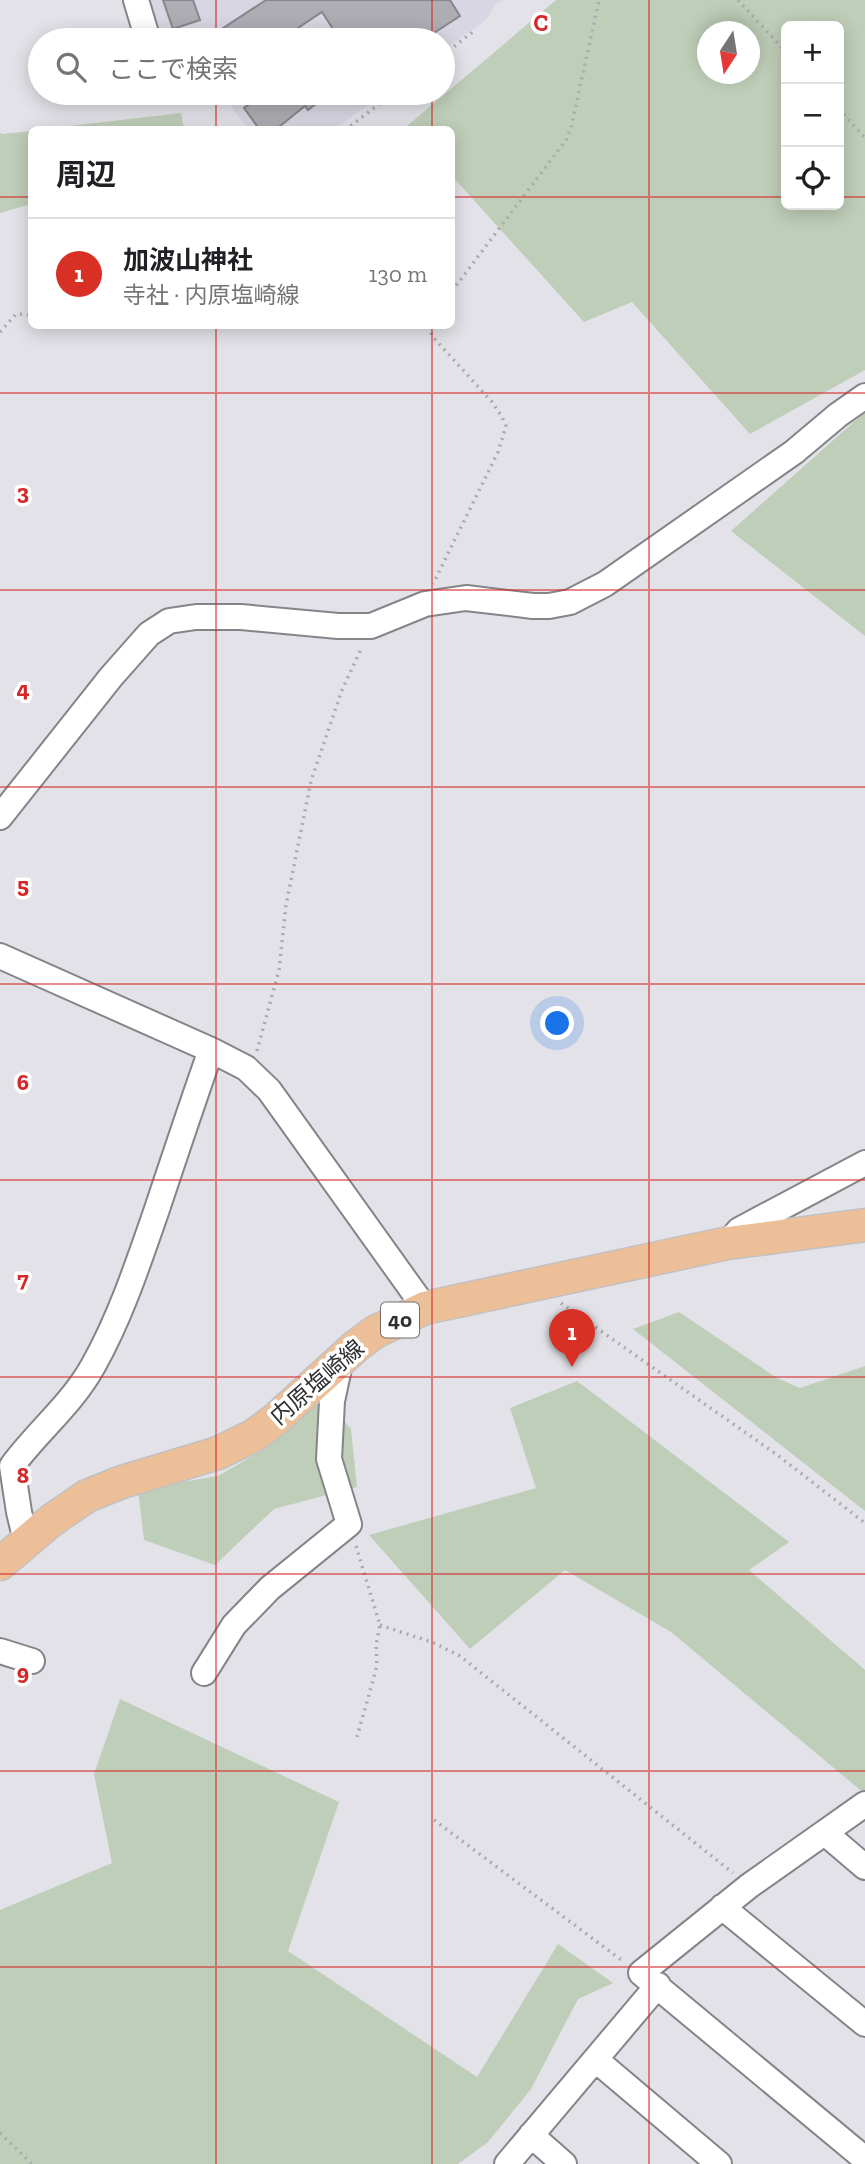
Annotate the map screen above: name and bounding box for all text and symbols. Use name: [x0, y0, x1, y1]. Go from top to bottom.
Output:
text: C: [534, 9, 548, 37]
north arrow: [697, 21, 760, 84]
map controls: [781, 21, 844, 210]
button: +: [781, 21, 844, 84]
search box: [28, 28, 455, 105]
icon: search: [52, 48, 90, 86]
text: ここで検索: [108, 53, 238, 85]
button: −: [781, 84, 844, 147]
button: locate: [781, 147, 844, 210]
text: 周辺: [56, 157, 116, 193]
text: 加波山神社: [123, 244, 253, 276]
text: 1: [74, 260, 84, 288]
text: 130 m: [369, 260, 427, 288]
text: 寺社 · 内原塩崎線: [123, 281, 299, 309]
text: 3: [17, 478, 29, 506]
text: 4: [16, 675, 30, 703]
text: 5: [17, 871, 29, 899]
your location: [540, 1006, 574, 1040]
text: 6: [17, 1068, 29, 1096]
text: 7: [17, 1265, 29, 1293]
road number: 40: [381, 1302, 419, 1338]
pin: 1: [549, 1309, 595, 1367]
street label: 内原塩崎線: [264, 1334, 370, 1430]
text: 8: [17, 1461, 29, 1489]
text: 9: [17, 1658, 29, 1686]

